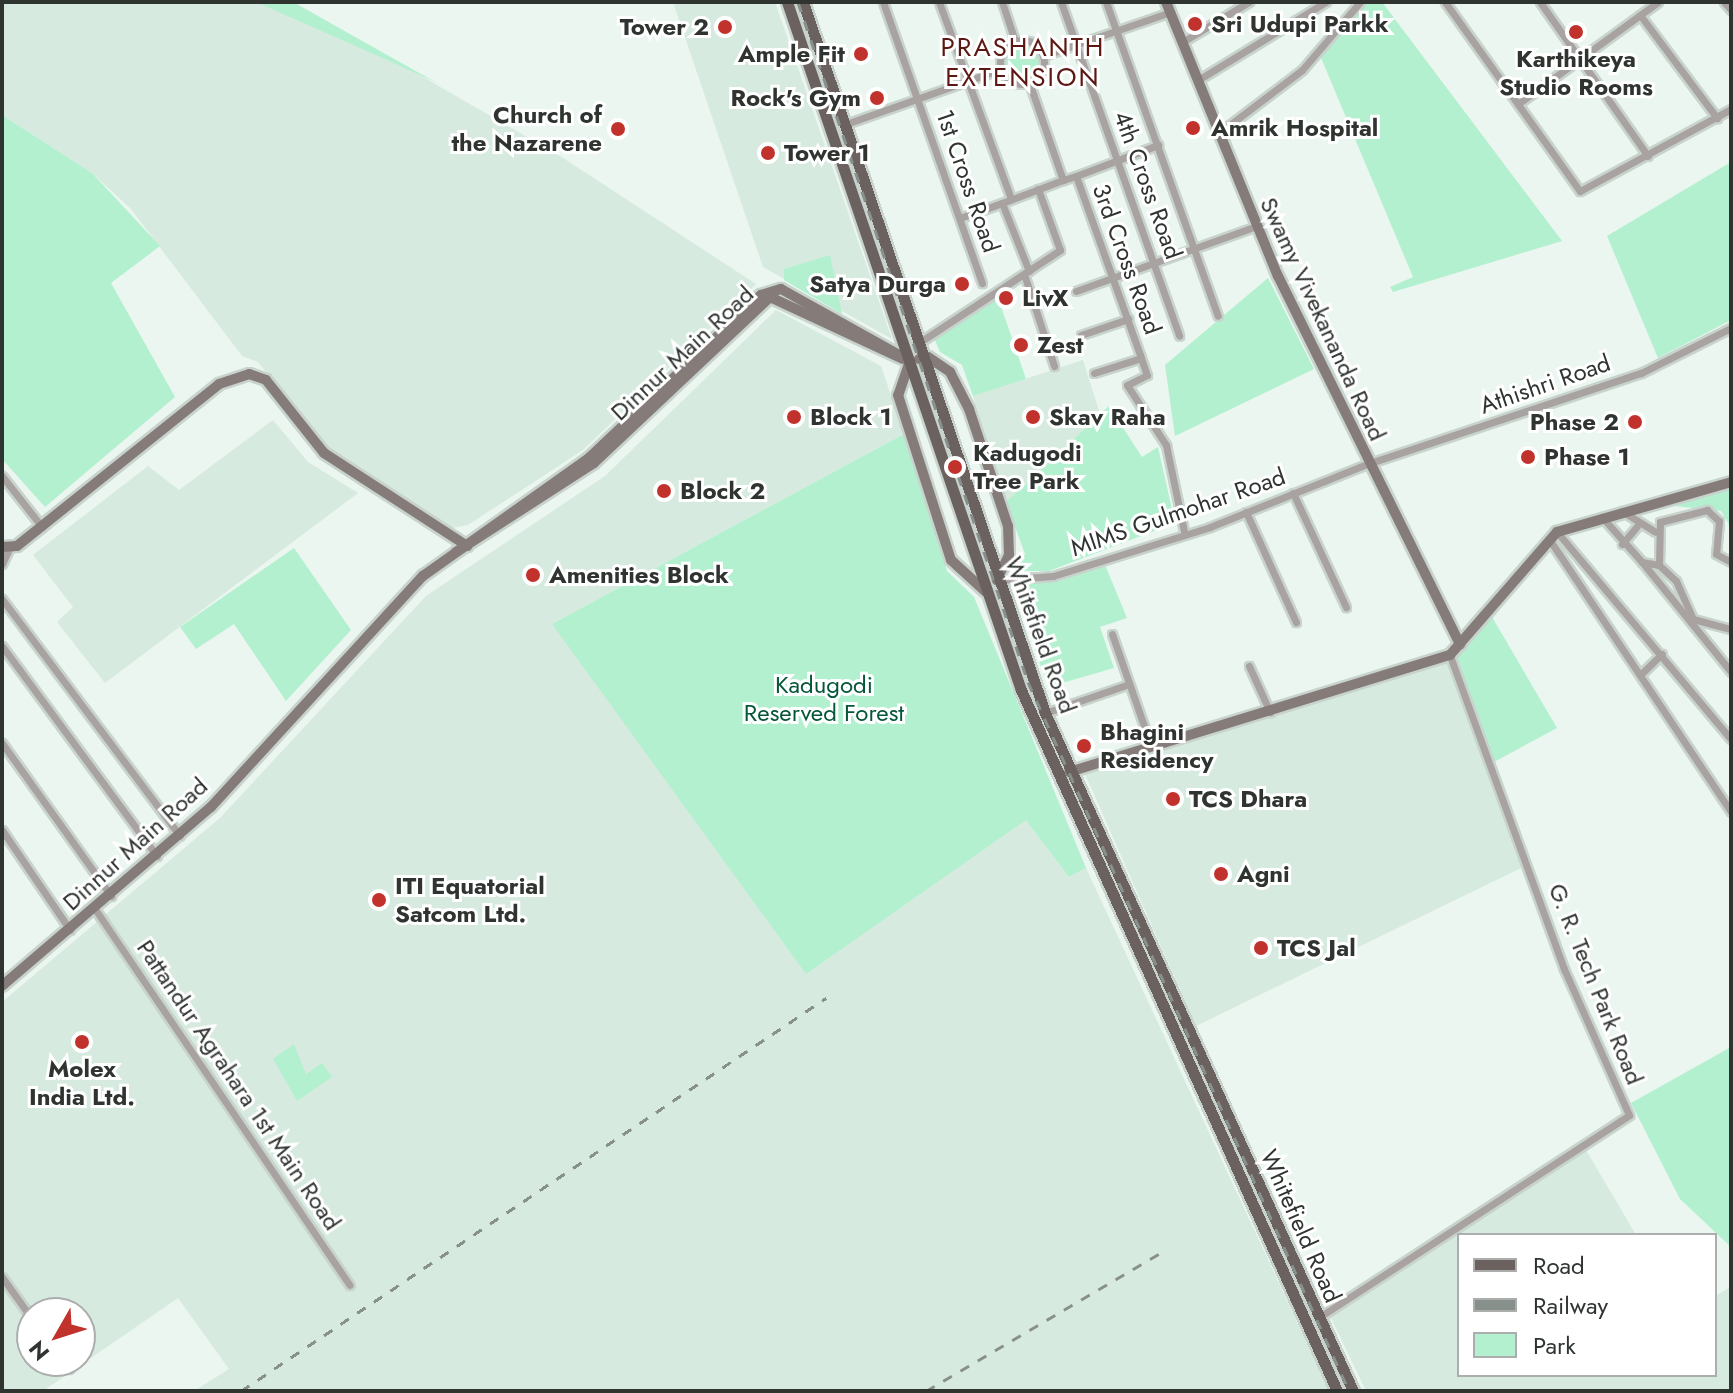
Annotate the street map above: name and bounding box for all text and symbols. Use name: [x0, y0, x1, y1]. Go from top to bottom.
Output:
place label: Sri Udupi Parkk: [1211, 10, 1388, 38]
place label: Tower 2: [620, 13, 709, 41]
marker: Sri Udupi Parkk: [1186, 15, 1204, 33]
marker: Tower 2: [716, 18, 734, 36]
marker: Karthikeya Studio Rooms: [1567, 23, 1585, 41]
district label: PRASHANTH EXTENSION: [941, 32, 1105, 94]
place label: Ample Fit: [738, 40, 845, 68]
marker: Ample Fit: [852, 45, 870, 63]
place label: Karthikeya Studio Rooms: [1499, 45, 1653, 101]
place label: Rock's Gym: [730, 84, 861, 112]
marker: Rock's Gym: [868, 89, 886, 107]
place label: Church of the Nazarene: [451, 101, 602, 157]
street label: 1st Cross Road: [930, 106, 1006, 256]
street label: 4th Cross Road: [1108, 107, 1188, 263]
place label: Amrik Hospital: [1211, 114, 1378, 142]
marker: Amrik Hospital: [1182, 117, 1204, 139]
marker: Church of the Nazarene: [609, 120, 627, 138]
place label: Tower 1: [784, 139, 870, 167]
marker: Tower 1: [759, 144, 777, 162]
street label: 3rd Cross Road: [1086, 180, 1168, 338]
street label: Swamy Vivekananda Road: [1254, 193, 1392, 445]
place label: Satya Durga: [809, 270, 946, 298]
marker: Satya Durga: [953, 275, 971, 293]
street label: Dinnur Main Road: [605, 280, 759, 426]
place label: LivX: [1022, 284, 1068, 312]
marker: LivX: [997, 289, 1015, 307]
place label: Zest: [1037, 331, 1083, 359]
marker: Zest: [1012, 336, 1030, 354]
street label: Athishri Road: [1476, 348, 1614, 420]
place label: Block 1: [810, 403, 892, 431]
place label: Skav Raha: [1049, 403, 1166, 431]
marker: Block 1: [785, 408, 803, 426]
marker: Skav Raha: [1024, 408, 1042, 426]
place label: Phase 2: [1530, 408, 1619, 436]
marker: Phase 2: [1626, 413, 1644, 431]
place label: Kadugodi Tree Park: [973, 439, 1082, 495]
place label: Phase 1: [1544, 443, 1630, 471]
marker: Phase 1: [1519, 448, 1537, 466]
marker: Kadugodi Tree Park: [944, 456, 966, 478]
street label: MIMS Gulmohar Road: [1067, 462, 1289, 562]
place label: Block 2: [680, 477, 765, 505]
marker: Block 2: [655, 482, 673, 500]
street label: Whitefield Road: [999, 553, 1083, 717]
place label: Amenities Block: [549, 561, 729, 589]
marker: Amenities Block: [524, 566, 542, 584]
park label: Kadugodi Reserved Forest: [744, 671, 904, 727]
place label: Bhagini Residency: [1100, 718, 1214, 774]
marker: Bhagini Residency: [1075, 737, 1093, 755]
street label: Dinnur Main Road: [57, 772, 213, 916]
place label: TCS Dhara: [1189, 785, 1307, 813]
marker: TCS Dhara: [1164, 790, 1182, 808]
place label: Agni: [1237, 860, 1290, 888]
marker: Agni: [1212, 865, 1230, 883]
place label: ITI Equatorial Satcom Ltd.: [395, 872, 545, 928]
street label: G. R. Tech Park Road: [1543, 879, 1649, 1089]
marker: ITI Equatorial Satcom Ltd.: [370, 891, 388, 909]
street label: Pattandur Agrahara 1st Main Road: [131, 934, 347, 1236]
place label: TCS Jal: [1277, 934, 1356, 962]
marker: TCS Jal: [1252, 939, 1270, 957]
marker: Molex India Ltd.: [73, 1033, 91, 1051]
place label: Molex India Ltd.: [29, 1055, 135, 1111]
street label: Whitefield Road: [1254, 1145, 1348, 1307]
legend: [1457, 1233, 1717, 1377]
text: Road: [1533, 1248, 1585, 1283]
text: Railway: [1533, 1288, 1608, 1323]
north arrow: [16, 1297, 96, 1377]
text: Park: [1533, 1328, 1576, 1363]
text: N: [21, 1334, 57, 1368]

